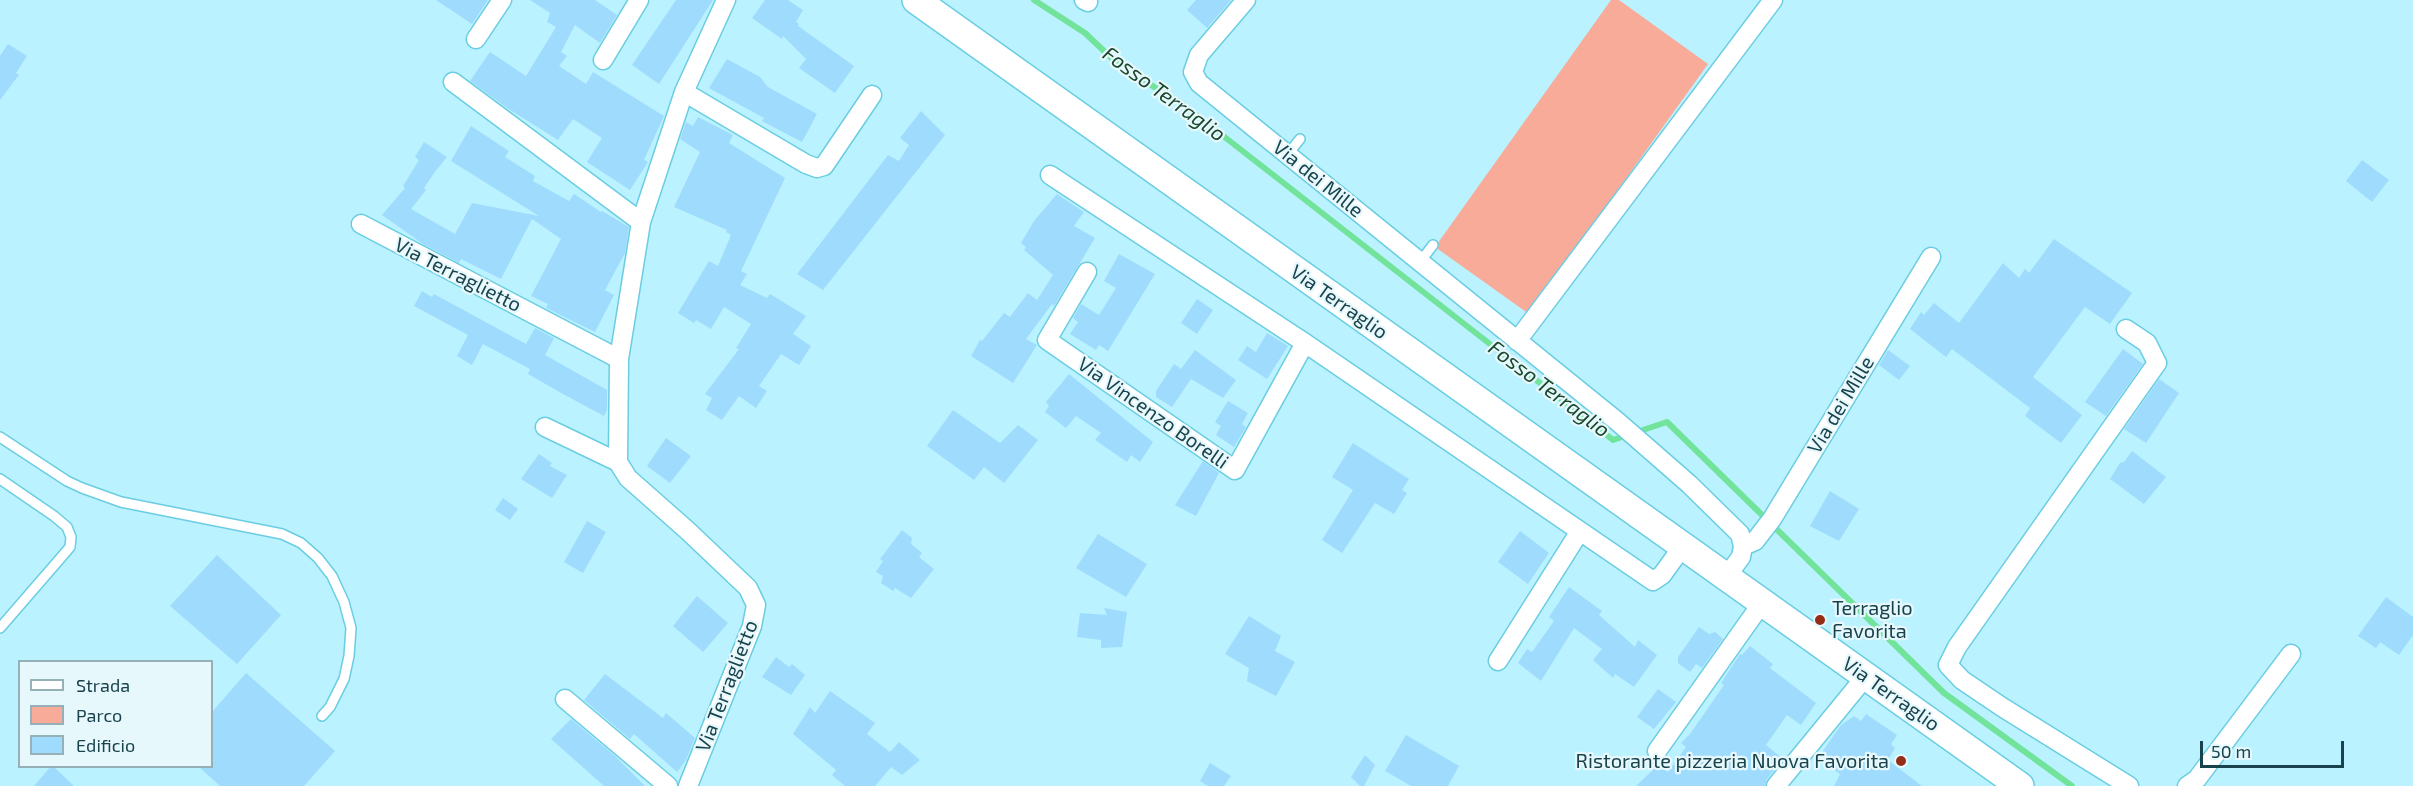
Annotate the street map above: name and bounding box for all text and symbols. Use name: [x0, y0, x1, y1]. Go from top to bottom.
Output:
water label: Fosso Terraglio: [1098, 41, 1230, 147]
street label: Via dei Mille: [1268, 135, 1368, 223]
street label: Via Terraglietto: [391, 233, 525, 317]
street label: Via Terraglio: [1286, 260, 1392, 344]
water label: Fosso Terraglio: [1483, 335, 1615, 443]
street label: Via Vincenzo Borelli: [1073, 352, 1233, 474]
street label: Via dei Mille: [1803, 352, 1879, 458]
place label: Terraglio Favorita: [1832, 596, 1913, 643]
marker: Terraglio Favorita: [1813, 613, 1827, 627]
street label: Via Terraglietto: [691, 617, 763, 755]
street label: Via Terraglio: [1838, 652, 1944, 736]
legend: [18, 660, 213, 768]
text: Strada: [76, 674, 130, 696]
text: Parco: [76, 704, 122, 726]
scale bar: [2203, 729, 2347, 767]
text: Edificio: [76, 734, 135, 756]
text: 50 m: [2211, 740, 2251, 762]
place label: Ristorante pizzeria Nuova Favorita: [1576, 749, 1889, 773]
marker: Ristorante pizzeria Nuova Favorita: [1894, 754, 1908, 768]

